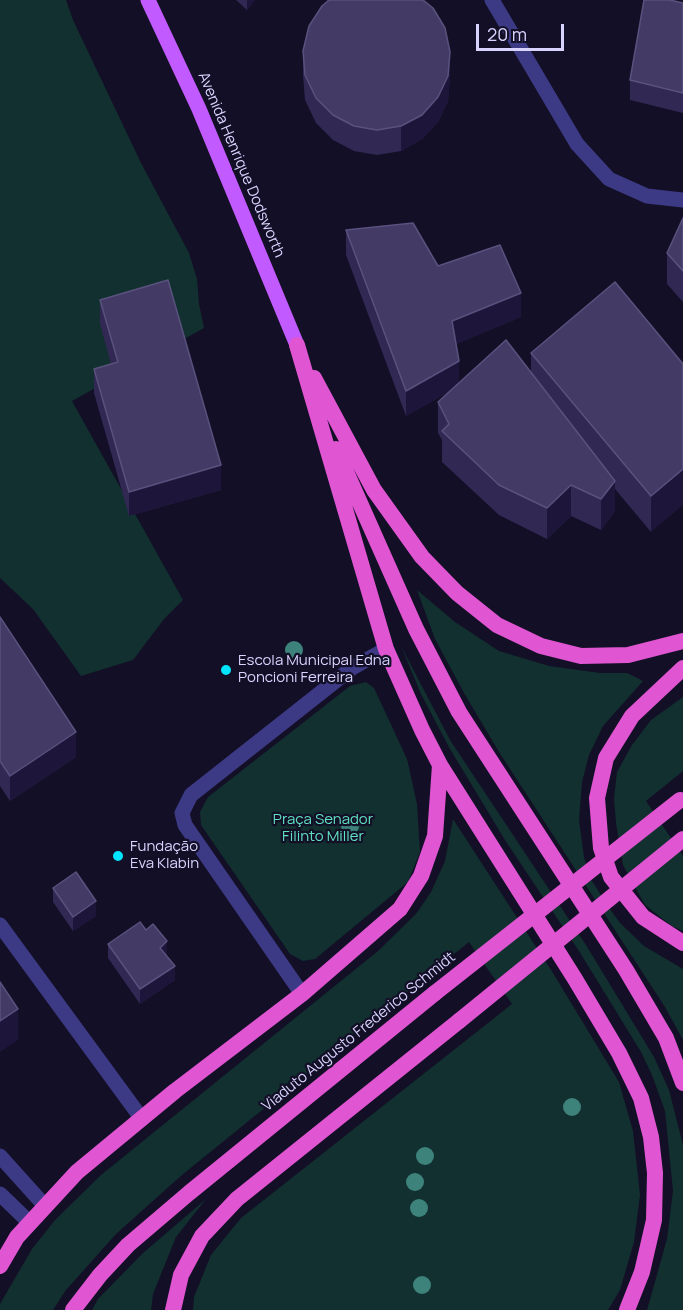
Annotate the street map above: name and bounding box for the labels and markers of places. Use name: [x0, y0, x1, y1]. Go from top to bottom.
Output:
place label: Escola Municipal Edna Poncioni Ferreira: [238, 652, 390, 687]
marker: Escola Municipal Edna Poncioni Ferreira: [219, 663, 233, 677]
place label: Fundação Eva Klabin: [130, 838, 199, 873]
marker: Fundação Eva Klabin: [111, 849, 125, 863]

